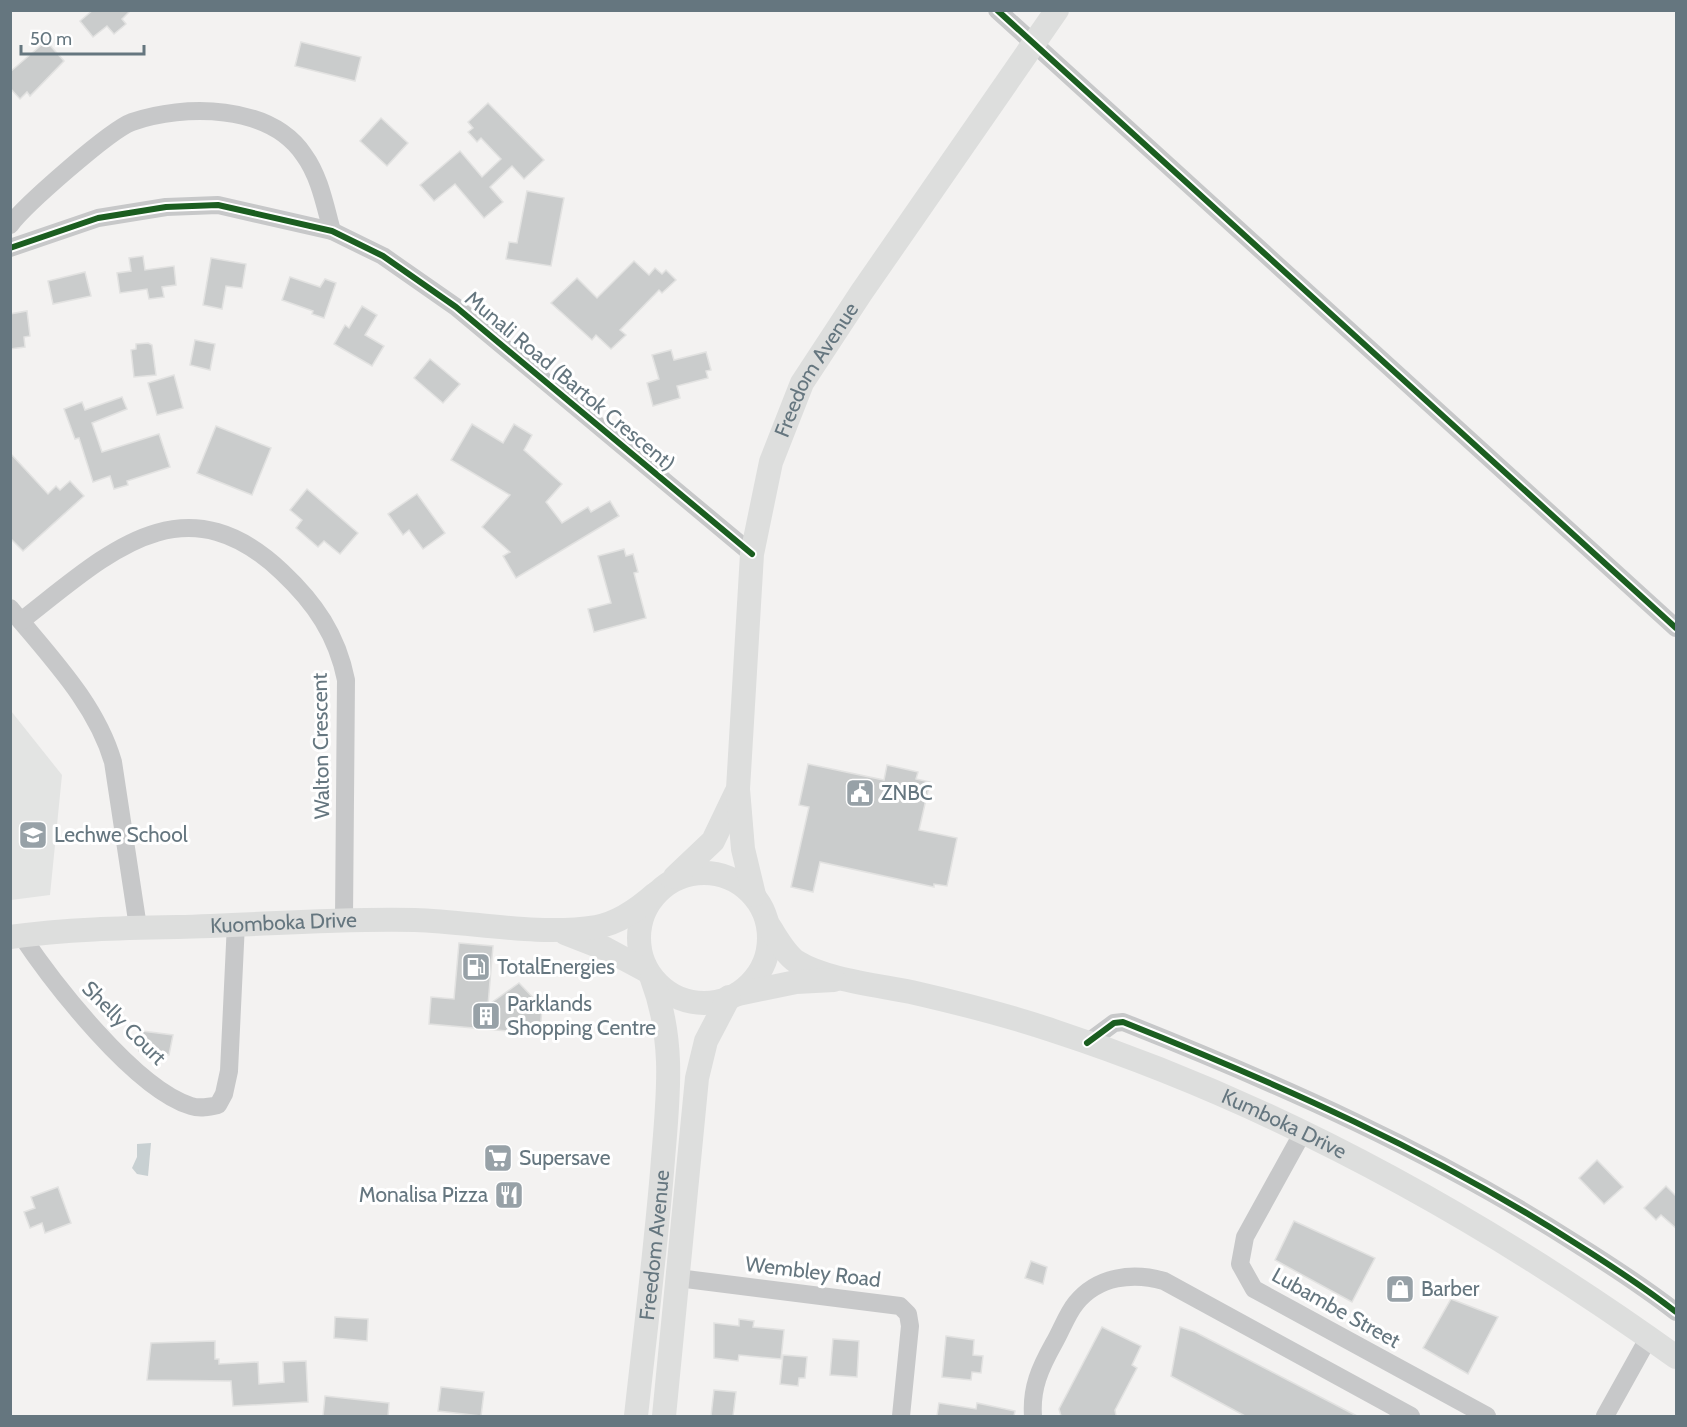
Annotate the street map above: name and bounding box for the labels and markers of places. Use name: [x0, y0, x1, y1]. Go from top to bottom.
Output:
public building icon: ZNBC: [844, 777, 876, 809]
place label: ZNBC: [881, 780, 933, 805]
school or university icon: Lechwe School: [17, 819, 49, 851]
place label: Lechwe School: [54, 822, 188, 847]
fuel station icon: TotalEnergies: [460, 951, 492, 983]
place label: TotalEnergies: [497, 954, 615, 979]
place label: Parklands Shopping Centre: [507, 991, 656, 1040]
building icon: Parklands Shopping Centre: [470, 1000, 502, 1032]
supermarket icon: Supersave: [482, 1142, 514, 1174]
place label: Supersave: [519, 1145, 611, 1170]
restaurant icon: Monalisa Pizza: [493, 1179, 525, 1211]
place label: Monalisa Pizza: [359, 1182, 488, 1207]
shop icon: Barber: [1384, 1273, 1416, 1305]
place label: Barber: [1421, 1276, 1480, 1301]

